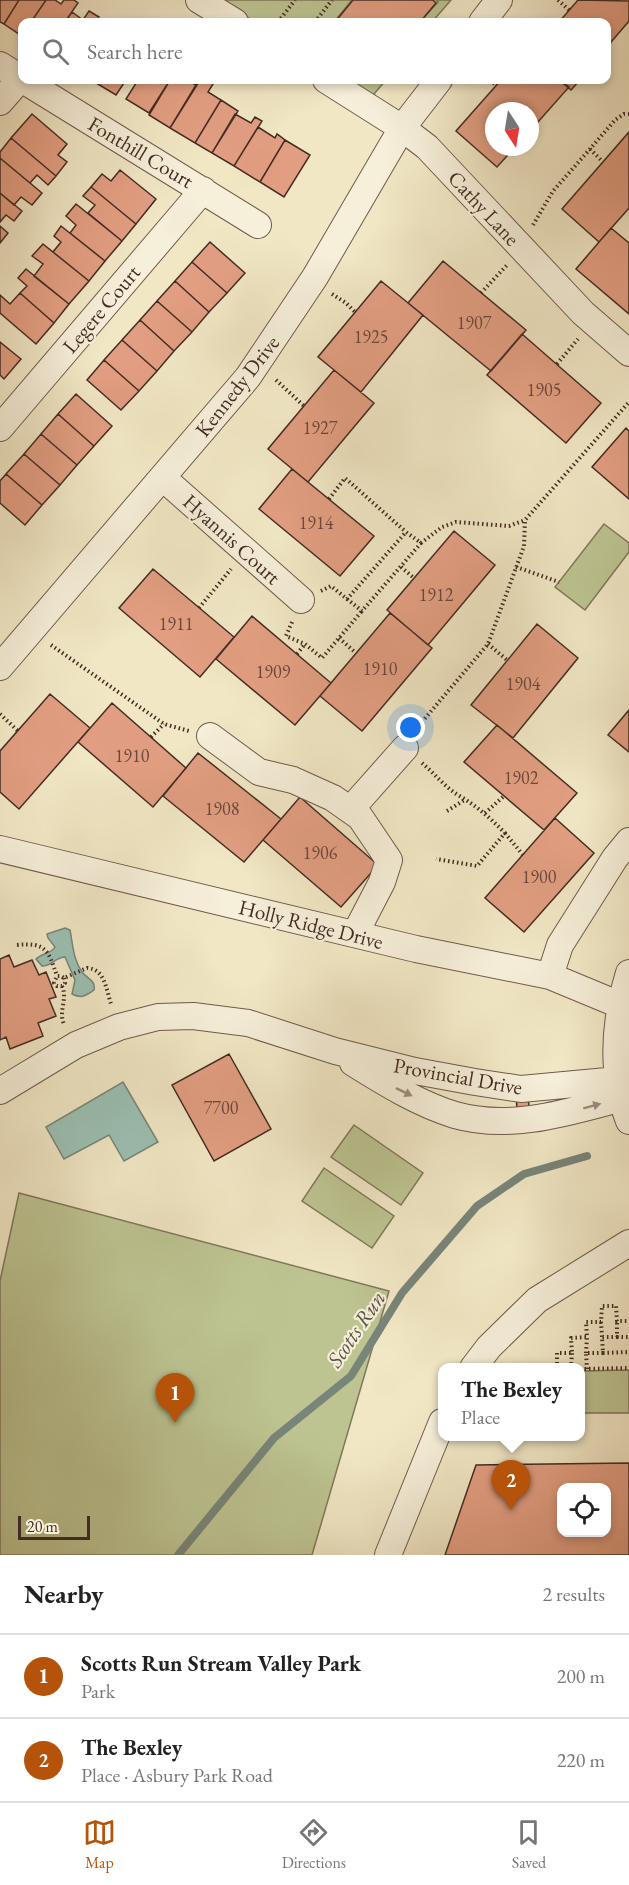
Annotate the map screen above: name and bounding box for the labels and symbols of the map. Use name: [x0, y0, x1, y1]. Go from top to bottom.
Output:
north arrow: [485, 102, 539, 156]
street label: Fonthill Court: [83, 110, 199, 194]
street label: Cathy Lane: [442, 165, 526, 251]
street label: Legere Court: [56, 259, 146, 359]
house number: 1907: [457, 311, 492, 334]
house number: 1925: [354, 325, 388, 348]
street label: Kennedy Drive: [189, 330, 285, 442]
house number: 1905: [527, 378, 561, 401]
house number: 1927: [303, 416, 338, 439]
street label: Hyannis Court: [177, 488, 287, 590]
house number: 1914: [299, 511, 334, 534]
house number: 1912: [419, 583, 454, 606]
house number: 1911: [159, 612, 193, 635]
house number: 1910: [363, 657, 398, 680]
house number: 1909: [256, 660, 291, 683]
house number: 1904: [506, 672, 541, 695]
your location: [396, 713, 425, 742]
house number: 1910: [115, 744, 150, 767]
house number: 1902: [504, 766, 539, 789]
house number: 1908: [205, 797, 239, 820]
house number: 1906: [303, 841, 338, 864]
house number: 1900: [522, 865, 557, 888]
street label: Holly Ridge Drive: [236, 893, 386, 955]
street label: Provincial Drive: [391, 1051, 525, 1101]
one-way arrow: [395, 1088, 412, 1097]
house number: 7700: [204, 1096, 239, 1119]
one-way arrow: [583, 1101, 601, 1110]
water label: Scotts Run: [319, 1285, 392, 1374]
pin: 1: [156, 1374, 195, 1423]
pin: 2: [492, 1460, 530, 1510]
scale bar: [18, 1513, 90, 1540]

